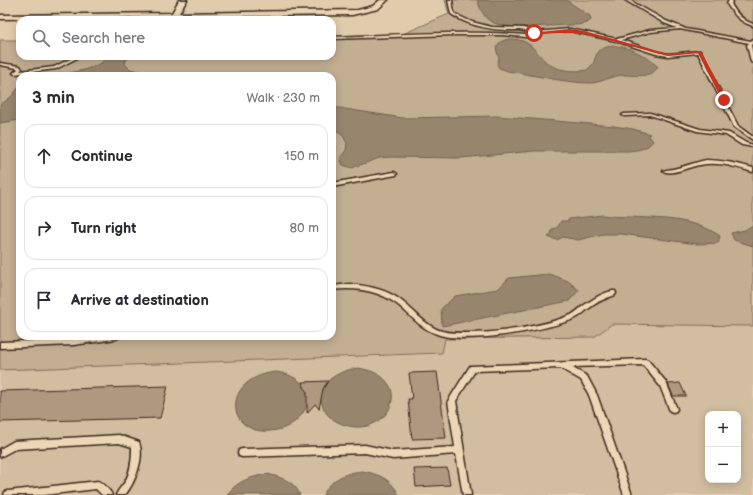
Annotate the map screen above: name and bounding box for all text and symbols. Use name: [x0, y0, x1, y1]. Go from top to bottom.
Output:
search box: [16, 16, 336, 60]
route start: [525, 24, 543, 42]
icon: search: [30, 27, 52, 49]
text: Search here: [62, 29, 145, 48]
text: 3 min: [32, 88, 75, 108]
text: Walk · 230 m: [246, 90, 320, 106]
route end: [715, 91, 733, 109]
icon: ahead: [33, 145, 55, 167]
text: Continue: [71, 147, 133, 166]
text: 150 m: [285, 148, 319, 164]
icon: right: [33, 217, 55, 239]
text: Turn right: [71, 219, 136, 238]
text: 80 m: [290, 220, 319, 236]
icon: arrive: [33, 289, 55, 311]
text: Arrive at destination: [71, 291, 209, 310]
map controls: [705, 411, 741, 483]
button: +: [705, 411, 741, 447]
button: −: [705, 447, 741, 483]

